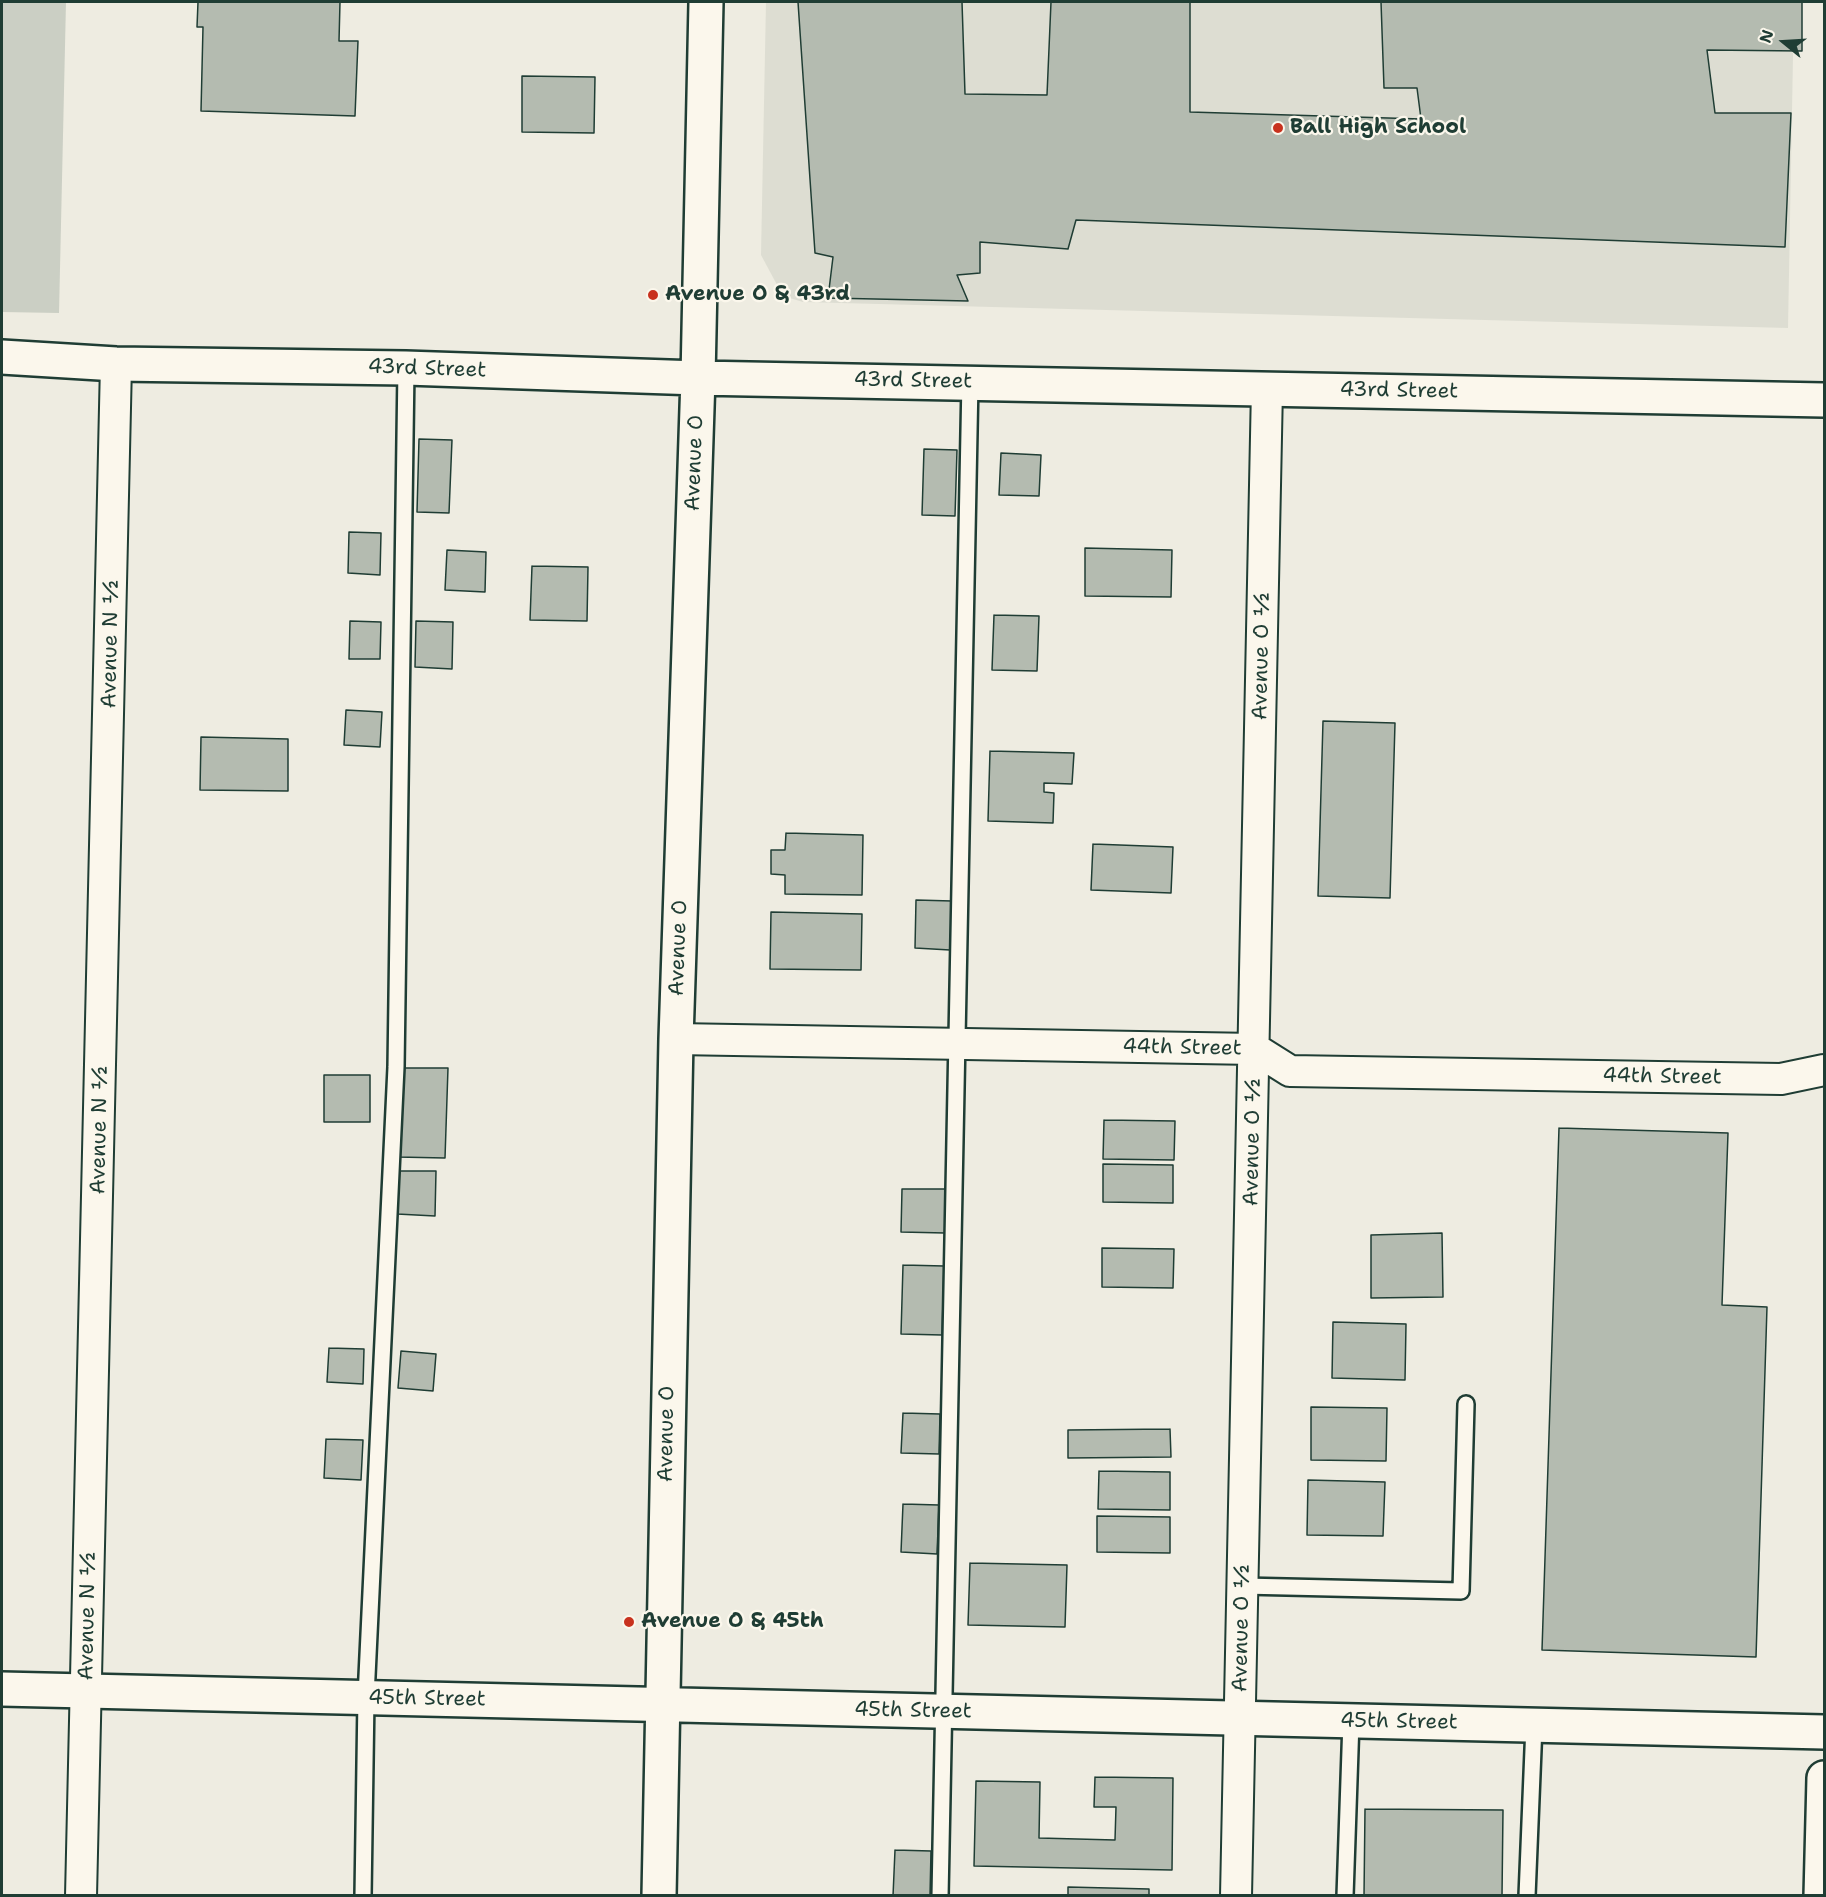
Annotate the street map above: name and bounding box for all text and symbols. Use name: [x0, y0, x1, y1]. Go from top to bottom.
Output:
north arrow: [1754, 12, 1814, 72]
text: N: [1754, 27, 1778, 46]
place label: Ball High School: [1290, 115, 1466, 141]
marker: Ball High School: [1271, 121, 1285, 135]
place label: Avenue O & 43rd: [665, 282, 850, 308]
marker: Avenue O & 43rd: [646, 288, 660, 302]
street label: 43rd Street: [367, 354, 487, 384]
street label: 43rd Street: [853, 367, 973, 395]
street label: 43rd Street: [1339, 377, 1459, 405]
street label: Avenue O: [681, 414, 709, 512]
street label: Avenue N ½: [97, 579, 125, 709]
street label: Avenue O ½: [1248, 592, 1276, 720]
street label: Avenue O: [665, 899, 693, 997]
street label: 44th Street: [1122, 1034, 1242, 1062]
street label: 44th Street: [1602, 1063, 1722, 1091]
street label: Avenue N ½: [86, 1065, 114, 1195]
street label: Avenue O ½: [1239, 1078, 1267, 1206]
street label: Avenue O: [654, 1386, 680, 1482]
street label: Avenue N ½: [74, 1551, 102, 1681]
street label: Avenue O ½: [1228, 1564, 1256, 1692]
place label: Avenue O & 45th: [641, 1609, 824, 1635]
marker: Avenue O & 45th: [622, 1615, 636, 1629]
street label: 45th Street: [368, 1685, 486, 1713]
street label: 45th Street: [854, 1697, 972, 1725]
street label: 45th Street: [1340, 1708, 1458, 1736]

